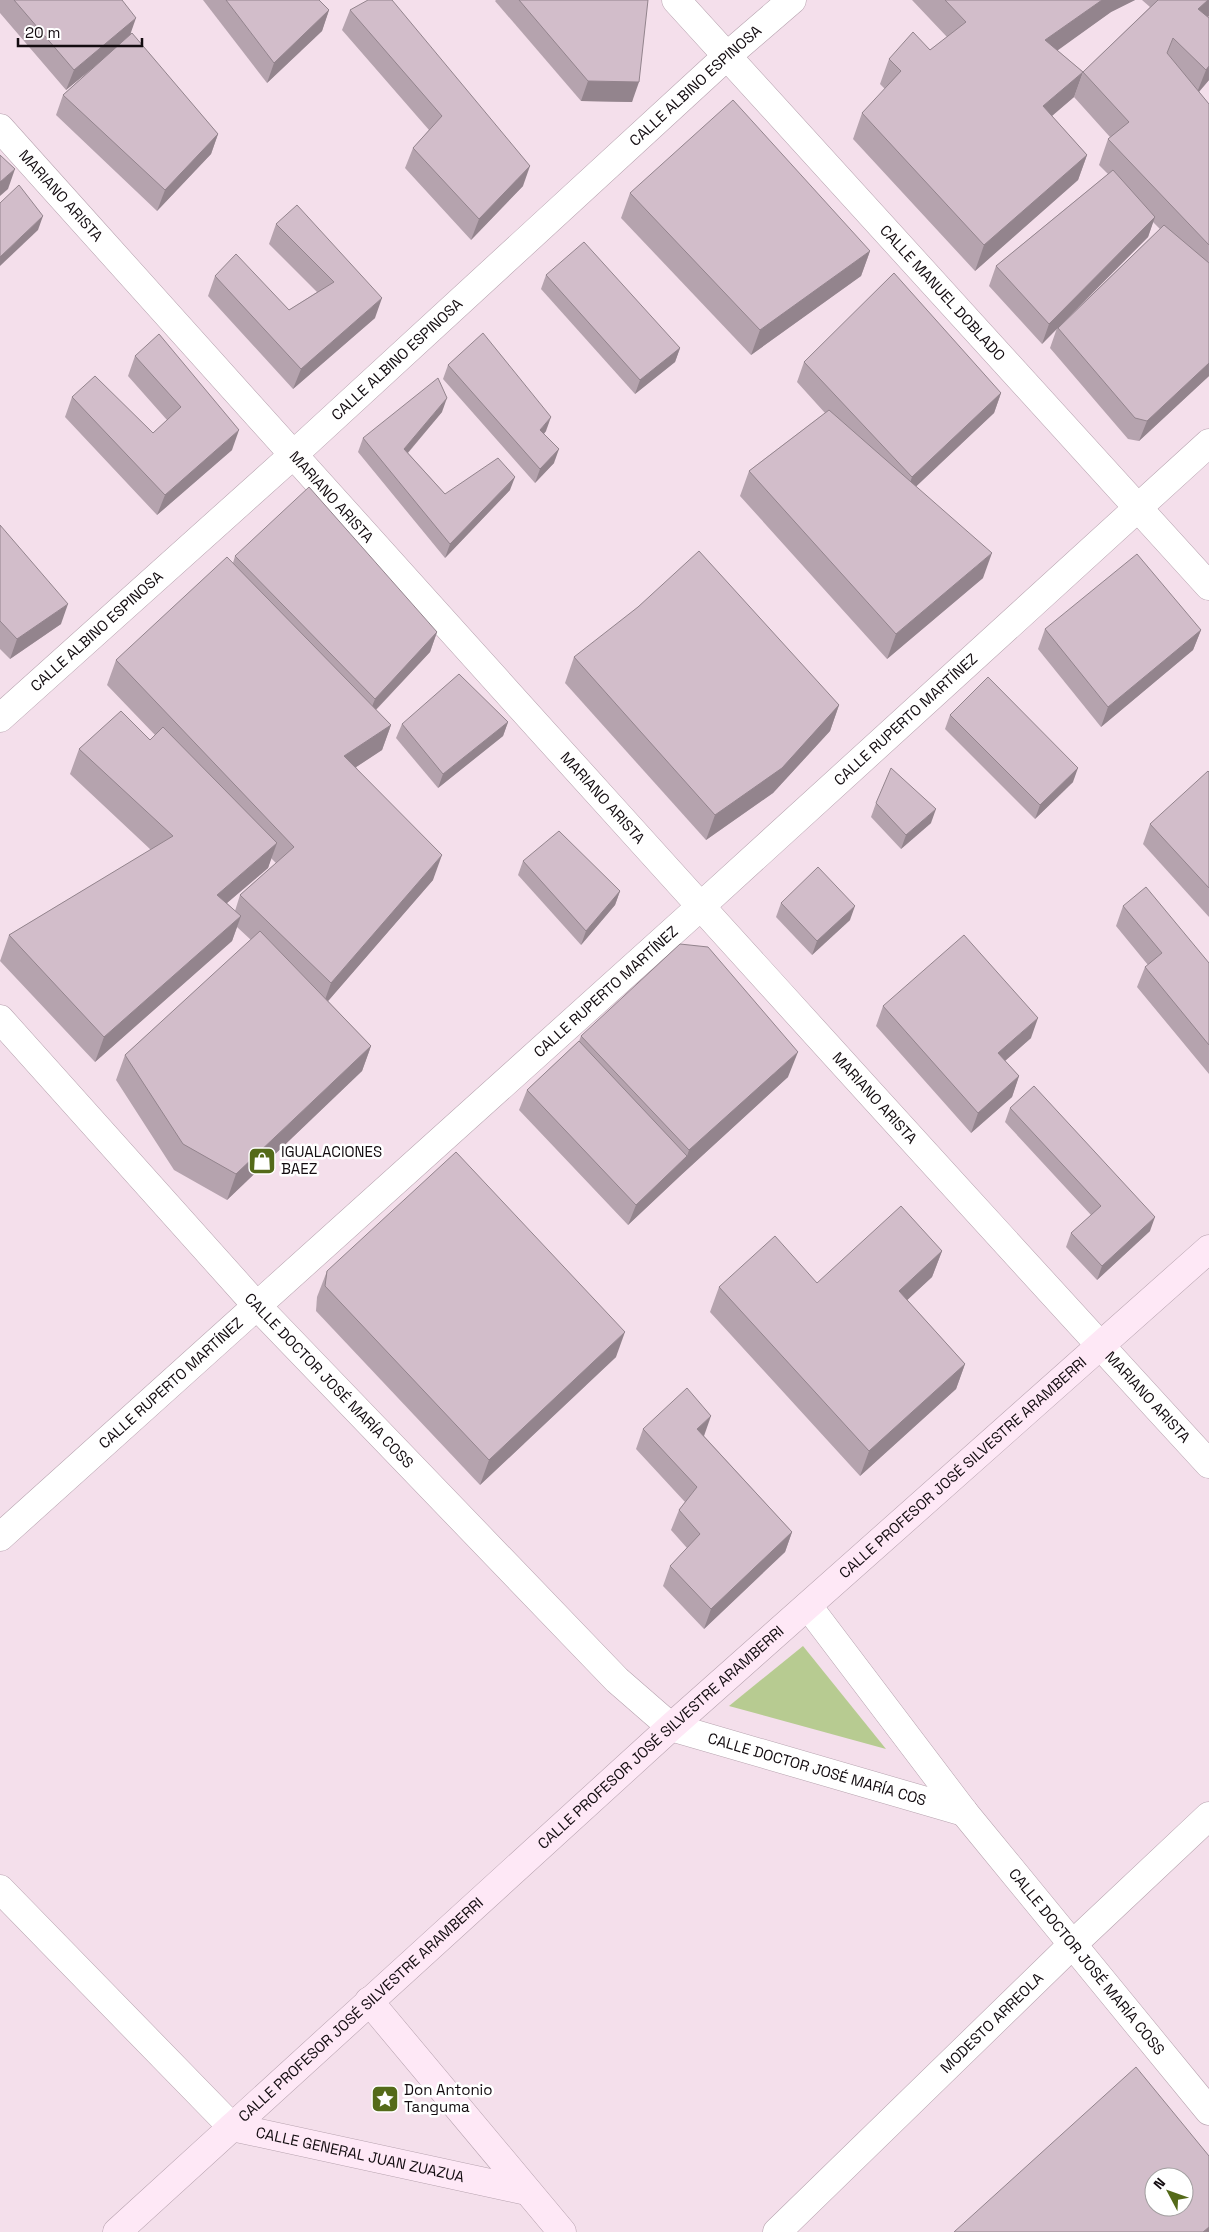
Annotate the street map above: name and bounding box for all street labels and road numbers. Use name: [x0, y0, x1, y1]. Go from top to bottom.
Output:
street label: CALLE ALBINO ESPINOSA: [625, 20, 766, 150]
street label: MARIANO ARISTA: [15, 145, 108, 246]
street label: CALLE MANUEL DOBLADO: [876, 221, 1010, 365]
street label: CALLE ALBINO ESPINOSA: [327, 294, 467, 424]
street label: MARIANO ARISTA: [286, 447, 378, 547]
street label: CALLE ALBINO ESPINOSA: [26, 566, 167, 695]
street label: CALLE RUPERTO MARTÍNEZ: [830, 649, 981, 789]
street label: MARIANO ARISTA: [557, 748, 650, 848]
street label: CALLE RUPERTO MARTÍNEZ: [529, 922, 682, 1061]
street label: MARIANO ARISTA: [828, 1048, 922, 1148]
street label: CALLE DOCTOR JOSÉ MARÍA COSS: [241, 1289, 418, 1472]
street label: CALLE RUPERTO MARTÍNEZ: [95, 1313, 247, 1453]
street label: MARIANO ARISTA: [1101, 1347, 1195, 1447]
street label: CALLE PROFESOR JOSÉ SILVESTRE ARAMBERRI: [835, 1352, 1090, 1582]
street label: CALLE PROFESOR JOSÉ SILVESTRE ARAMBERRI: [533, 1621, 787, 1853]
street label: CALLE DOCTOR JOSÉ MARÍA COS: [706, 1728, 929, 1810]
street label: CALLE DOCTOR JOSÉ MARÍA COSS: [1005, 1864, 1169, 2059]
street label: CALLE PROFESOR JOSÉ SILVESTRE ARAMBERRI: [234, 1893, 487, 2126]
street label: MODESTO ARREOLA: [936, 1968, 1048, 2077]
street label: CALLE GENERAL JUAN ZUAZUA: [254, 2122, 467, 2186]

